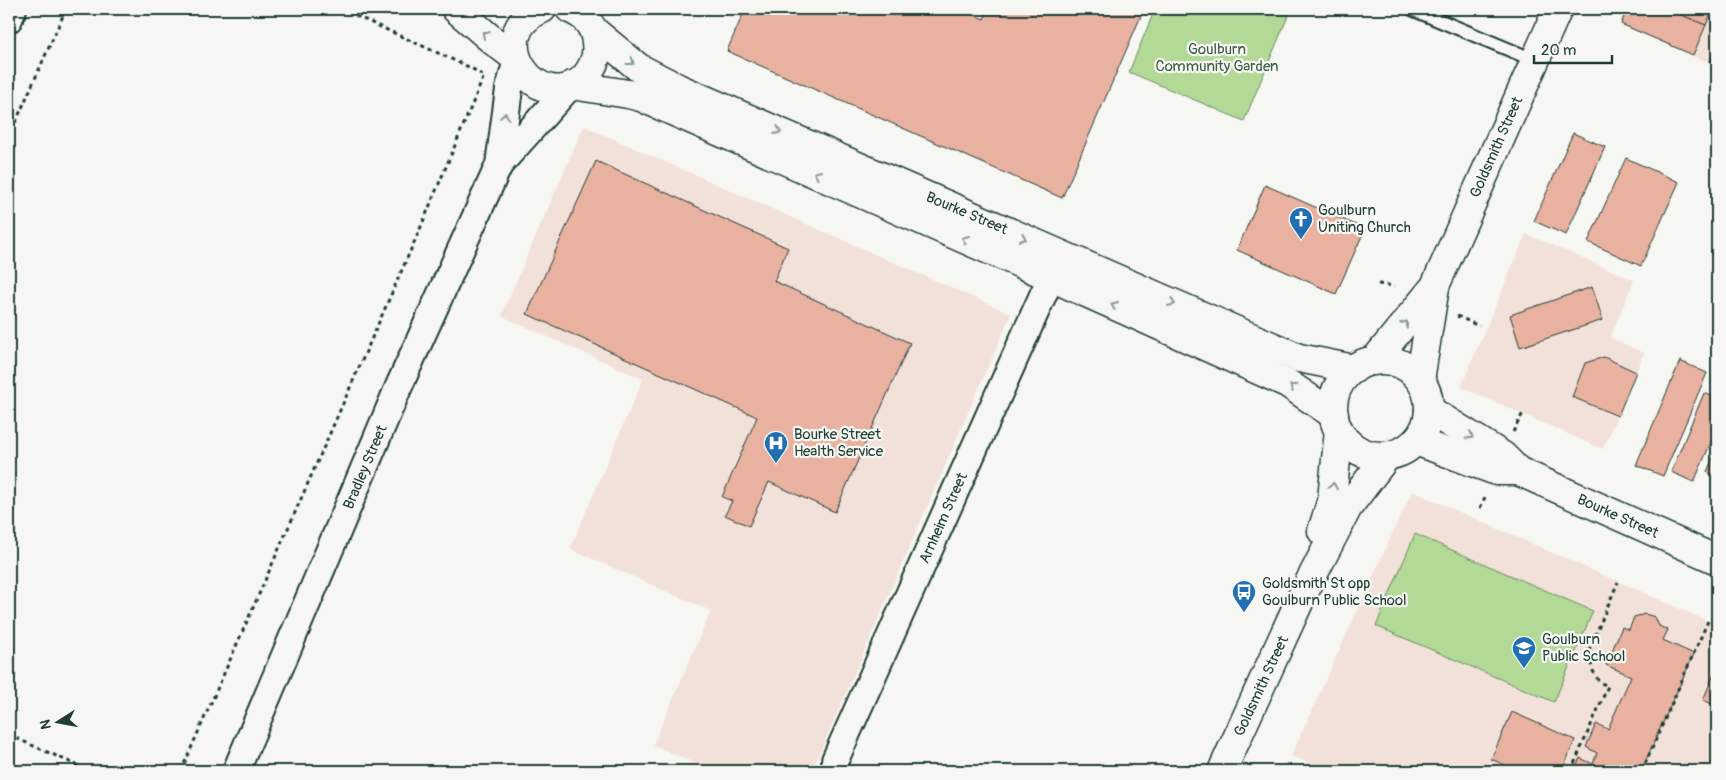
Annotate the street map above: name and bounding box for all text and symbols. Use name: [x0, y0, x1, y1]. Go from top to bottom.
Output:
one-way arrow: [482, 31, 491, 40]
scale bar: [1534, 32, 1611, 64]
park label: Goulburn Community Garden: [1156, 40, 1278, 76]
text: 20 m: [1541, 41, 1576, 60]
one-way arrow: [625, 57, 634, 65]
street label: Goldsmith Street: [1466, 93, 1528, 201]
one-way arrow: [499, 112, 510, 120]
one-way arrow: [773, 125, 782, 136]
one-way arrow: [813, 169, 822, 180]
street label: Bourke Street: [923, 188, 1011, 240]
place label: Goulburn Uniting Church: [1318, 201, 1411, 237]
church icon: Goulburn Uniting Church: [1288, 206, 1314, 240]
one-way arrow: [1018, 231, 1027, 242]
one-way arrow: [961, 235, 970, 246]
one-way arrow: [1167, 296, 1176, 307]
one-way arrow: [1110, 301, 1119, 312]
one-way arrow: [1399, 320, 1408, 329]
one-way arrow: [1290, 384, 1299, 394]
street label: Bradley Street: [339, 421, 392, 512]
place label: Bourke Street Health Service: [794, 425, 884, 461]
one-way arrow: [1465, 429, 1474, 439]
hospital icon: Bourke Street Health Service: [763, 430, 789, 464]
street label: Arnheim Street: [915, 469, 972, 567]
one-way arrow: [1327, 482, 1338, 490]
street label: Bourke Street: [1574, 490, 1662, 543]
place label: Goldsmith St opp Goulburn Public School: [1262, 574, 1407, 610]
bus stop icon: Goldsmith St opp Goulburn Public School: [1231, 579, 1257, 613]
place label: Goulburn Public School: [1542, 630, 1625, 666]
street label: Goldsmith Street: [1230, 632, 1293, 739]
school or university icon: Goulburn Public School: [1511, 635, 1537, 669]
north arrow: [32, 698, 82, 748]
text: N: [36, 718, 55, 731]

